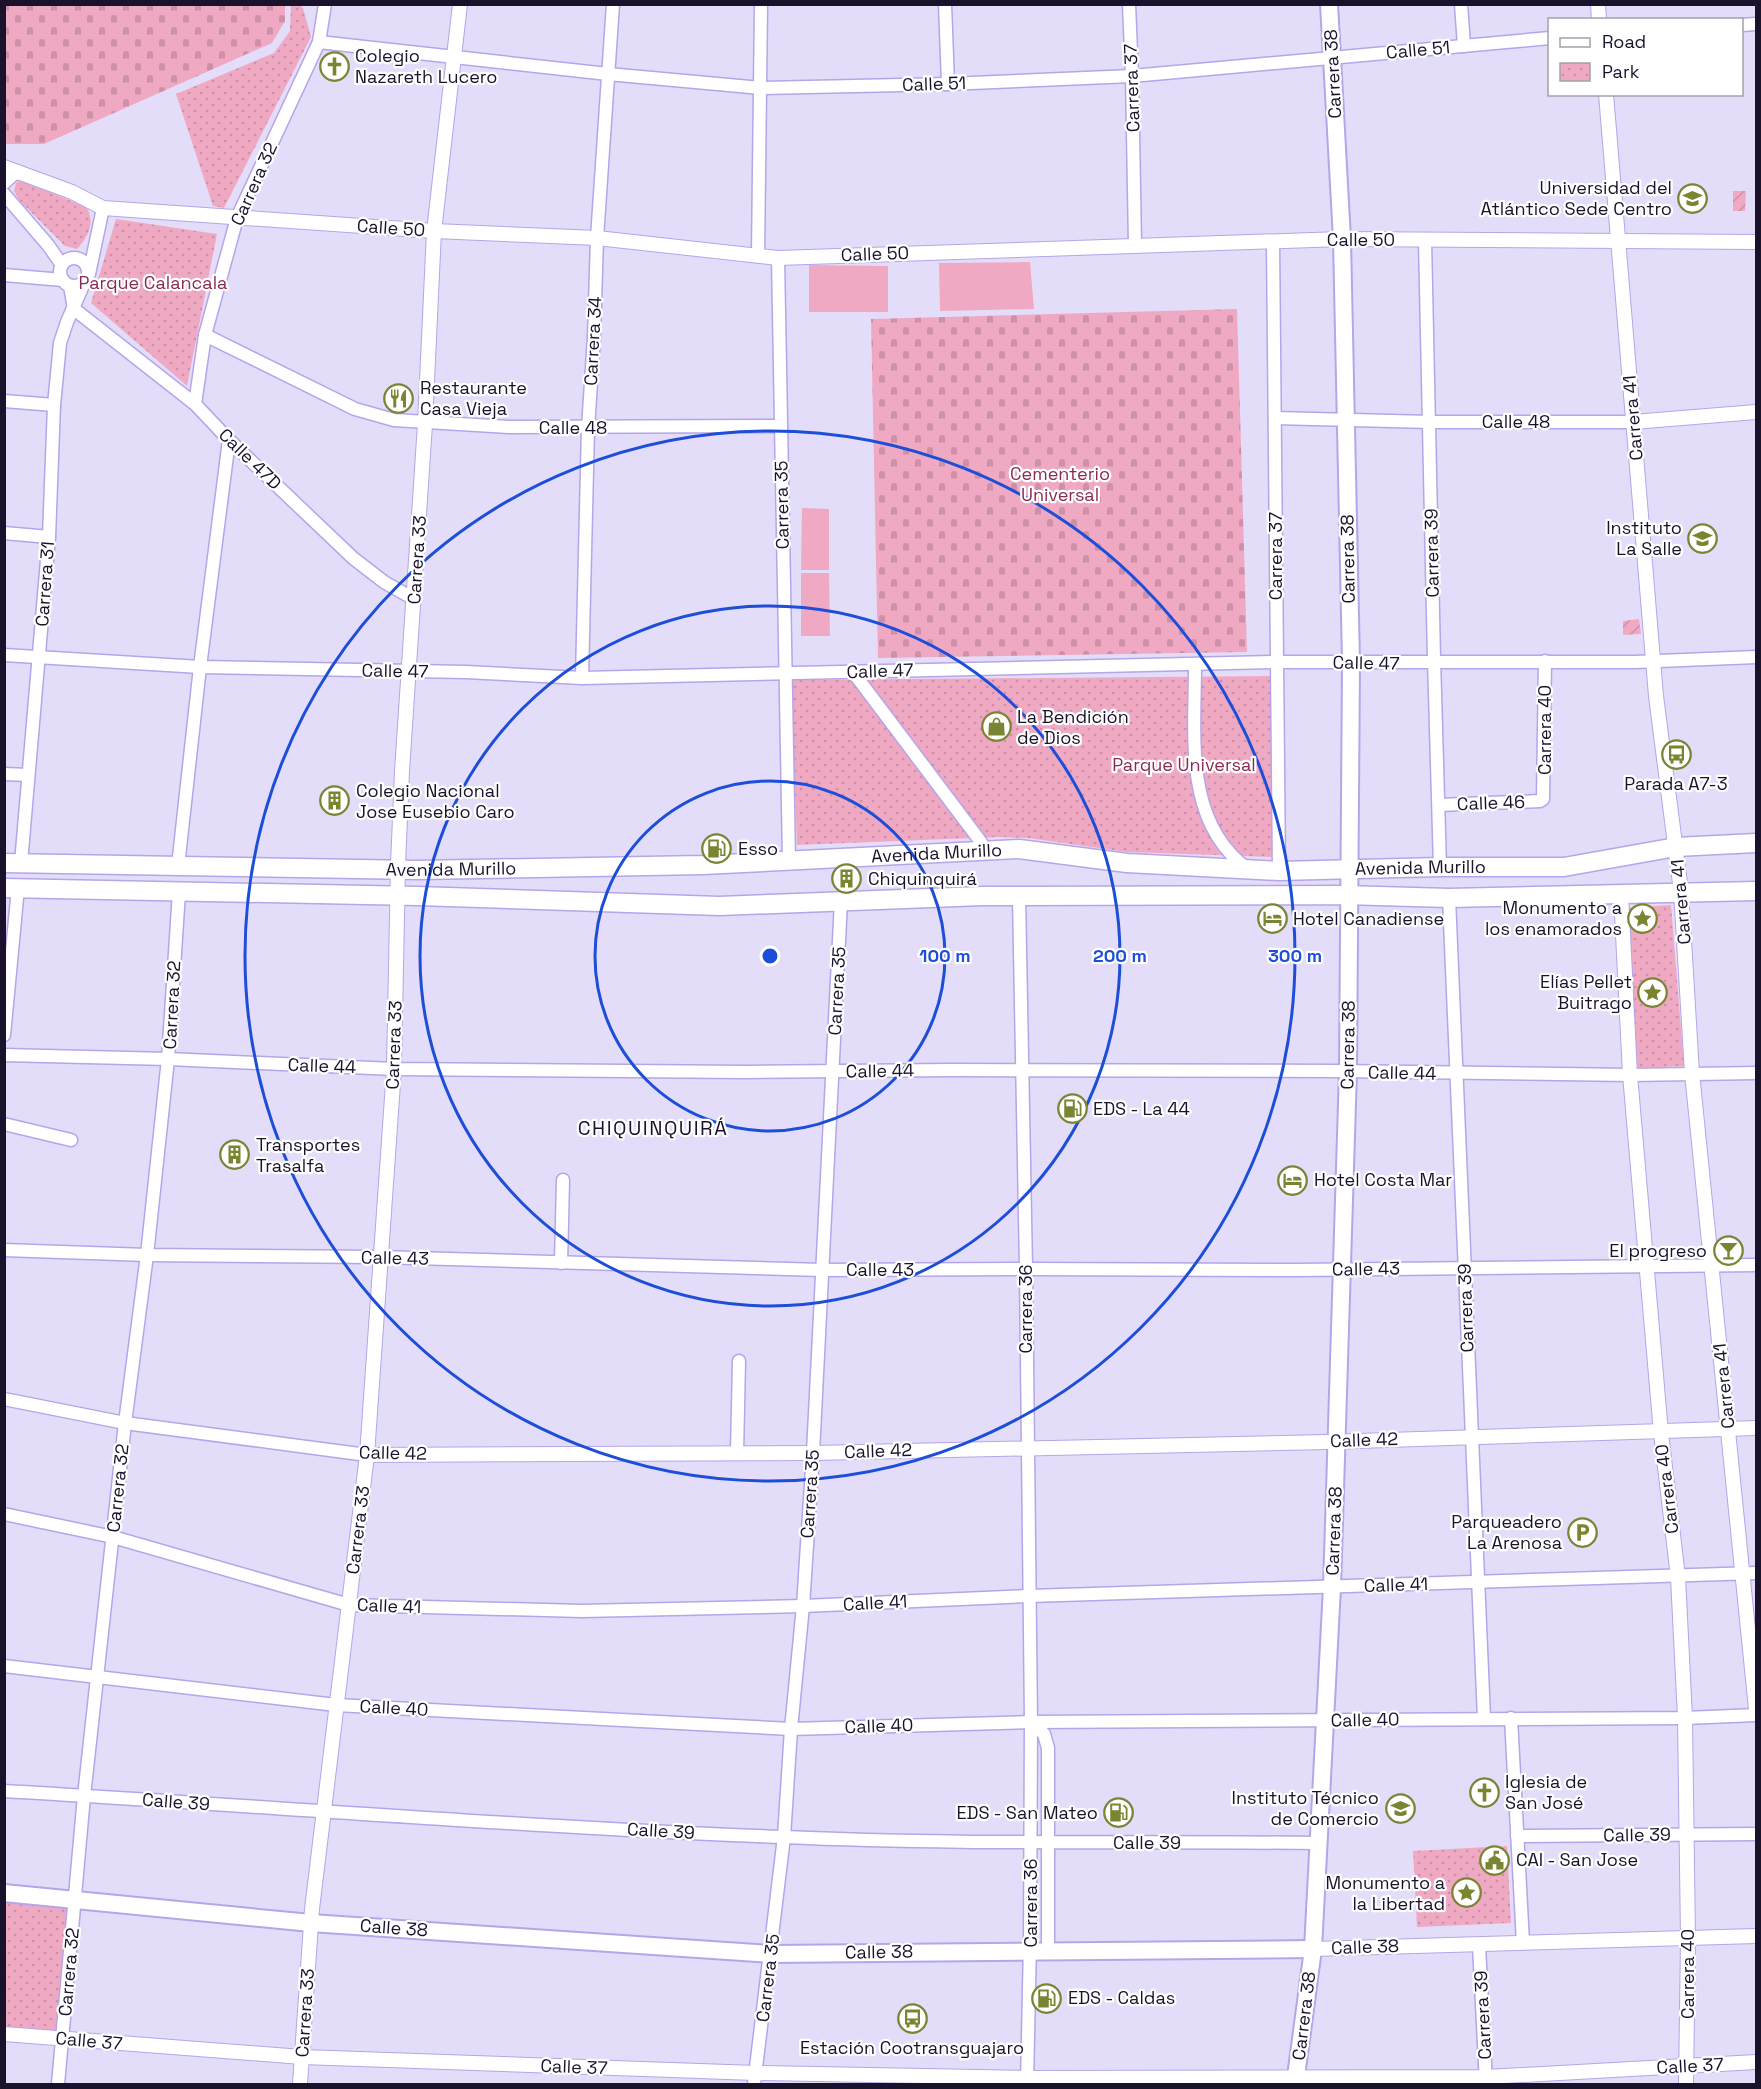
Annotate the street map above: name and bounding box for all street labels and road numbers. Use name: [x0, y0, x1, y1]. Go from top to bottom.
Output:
street label: Carrera 38: [1319, 29, 1346, 119]
street label: Calle 51: [1385, 35, 1451, 64]
street label: Carrera 37: [1118, 43, 1145, 133]
street label: Calle 51: [902, 71, 966, 96]
street label: Carrera 32: [225, 138, 282, 229]
street label: Calle 50: [356, 214, 426, 241]
street label: Calle 50: [1327, 228, 1395, 251]
street label: Calle 50: [840, 241, 910, 266]
street label: Carrera 34: [579, 296, 606, 386]
street label: Carrera 41: [1617, 374, 1648, 462]
street label: Calle 48: [1482, 410, 1550, 433]
street label: Calle 48: [539, 416, 607, 439]
street label: Calle 47D: [214, 423, 287, 494]
street label: Carrera 35: [769, 460, 794, 550]
street label: Carrera 39: [1419, 508, 1444, 598]
street label: Carrera 37: [1264, 512, 1287, 600]
street label: Carrera 38: [1335, 514, 1360, 604]
street label: Carrera 33: [402, 515, 431, 605]
street label: Carrera 31: [30, 541, 59, 627]
street label: Calle 47: [1332, 650, 1400, 675]
street label: Calle 47: [361, 658, 429, 683]
street label: Calle 47: [846, 658, 914, 683]
street label: Carrera 40: [1533, 685, 1556, 775]
street label: Calle 46: [1456, 790, 1526, 815]
street label: Avenida Murillo: [871, 838, 1003, 867]
street label: Avenida Murillo: [1355, 855, 1486, 880]
street label: Avenida Murillo: [385, 856, 517, 881]
street label: Carrera 41: [1665, 858, 1696, 946]
street label: Carrera 35: [823, 946, 850, 1036]
street label: Carrera 32: [158, 960, 185, 1050]
street label: Carrera 33: [380, 1000, 407, 1090]
street label: Carrera 38: [1335, 1000, 1360, 1090]
street label: Calle 44: [287, 1053, 357, 1078]
street label: Calle 44: [846, 1058, 914, 1083]
street label: Calle 44: [1368, 1060, 1436, 1085]
street label: Calle 43: [361, 1245, 429, 1270]
street label: Calle 43: [1332, 1256, 1400, 1281]
street label: Calle 43: [846, 1258, 914, 1281]
street label: Carrera 39: [1452, 1263, 1479, 1353]
street label: Carrera 36: [1014, 1264, 1037, 1354]
street label: Carrera 41: [1708, 1342, 1739, 1430]
street label: Calle 42: [1330, 1427, 1398, 1452]
street label: Calle 42: [844, 1438, 912, 1463]
street label: Calle 42: [359, 1440, 427, 1465]
street label: Carrera 32: [101, 1442, 134, 1533]
street label: Carrera 40: [1650, 1443, 1683, 1535]
street label: Carrera 35: [795, 1449, 824, 1539]
street label: Carrera 33: [341, 1484, 374, 1576]
street label: Carrera 38: [1320, 1486, 1347, 1576]
street label: Calle 41: [1363, 1572, 1429, 1597]
street label: Calle 41: [842, 1589, 908, 1616]
street label: Calle 41: [356, 1593, 422, 1618]
street label: Calle 40: [359, 1694, 429, 1721]
street label: Calle 40: [1330, 1707, 1400, 1732]
street label: Calle 40: [844, 1713, 914, 1738]
street label: Calle 39: [141, 1788, 211, 1815]
street label: Calle 39: [627, 1817, 696, 1844]
street label: Calle 39: [1603, 1822, 1671, 1847]
street label: Calle 39: [1113, 1831, 1181, 1854]
street label: Carrera 36: [1019, 1858, 1042, 1948]
street label: Calle 38: [359, 1914, 429, 1941]
street label: Carrera 32: [53, 1927, 84, 2017]
street label: Carrera 40: [1676, 1929, 1699, 2019]
street label: Carrera 35: [751, 1932, 784, 2023]
street label: Calle 38: [1331, 1934, 1399, 1959]
street label: Calle 38: [845, 1939, 913, 1964]
street label: Carrera 33: [290, 1968, 319, 2058]
street label: Carrera 38: [1287, 1970, 1320, 2062]
street label: Carrera 39: [1469, 1970, 1496, 2060]
street label: Calle 37: [55, 2026, 123, 2055]
street label: Calle 37: [1656, 2052, 1724, 2079]
street label: Calle 37: [540, 2054, 608, 2079]

